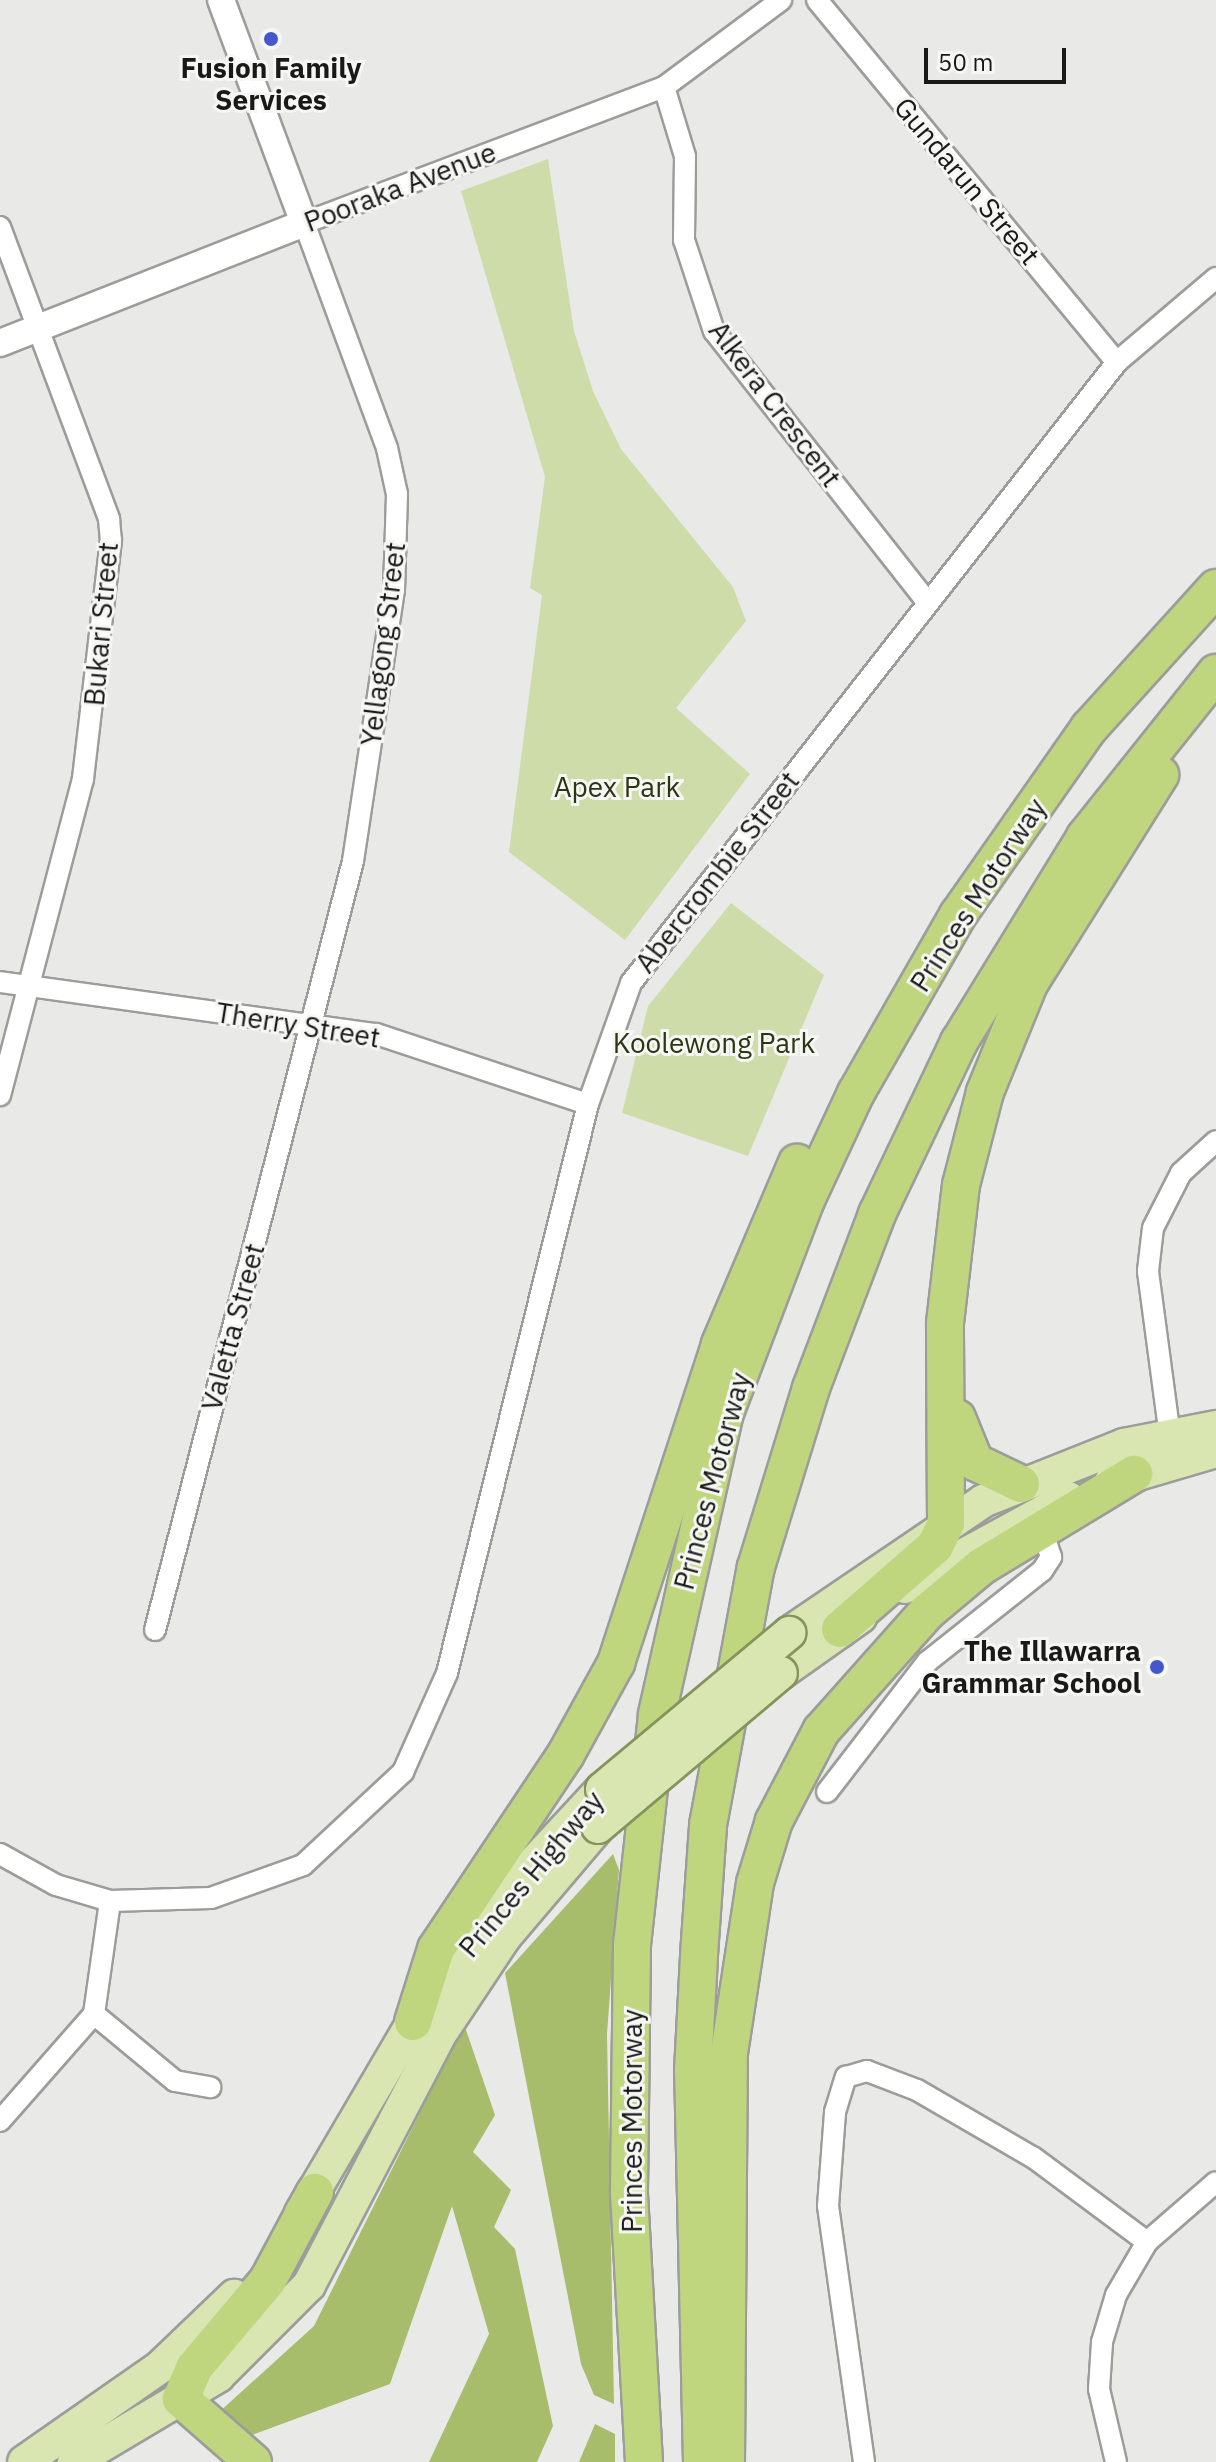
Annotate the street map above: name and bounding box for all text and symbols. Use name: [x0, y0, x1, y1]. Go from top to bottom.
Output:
marker: Fusion Family Services: [262, 30, 280, 48]
scale bar: [928, 32, 1070, 82]
text: 50 m: [938, 46, 993, 78]
place label: Fusion Family Services: [180, 51, 362, 117]
street label: Gundarun Street: [887, 91, 1047, 271]
street label: Pooraka Avenue: [299, 135, 501, 239]
street label: Alkera Crescent: [702, 315, 848, 493]
street label: Yellagong Street: [354, 540, 412, 748]
street label: Bukari Street: [77, 541, 125, 707]
street label: Abercrombie Street: [628, 765, 806, 979]
park label: Apex Park: [554, 770, 680, 804]
street label: Princes Motorway: [903, 792, 1053, 998]
street label: Therry Street: [214, 995, 382, 1055]
park label: Koolewong Park: [613, 1026, 815, 1060]
street label: Valetta Street: [195, 1240, 271, 1414]
street label: Princes Motorway: [667, 1369, 757, 1593]
place label: The Illawarra Grammar School: [921, 1634, 1141, 1700]
marker: The Illawarra Grammar School: [1148, 1658, 1166, 1676]
street label: Princes Highway: [452, 1784, 610, 1964]
street label: Princes Motorway: [615, 2009, 649, 2233]

